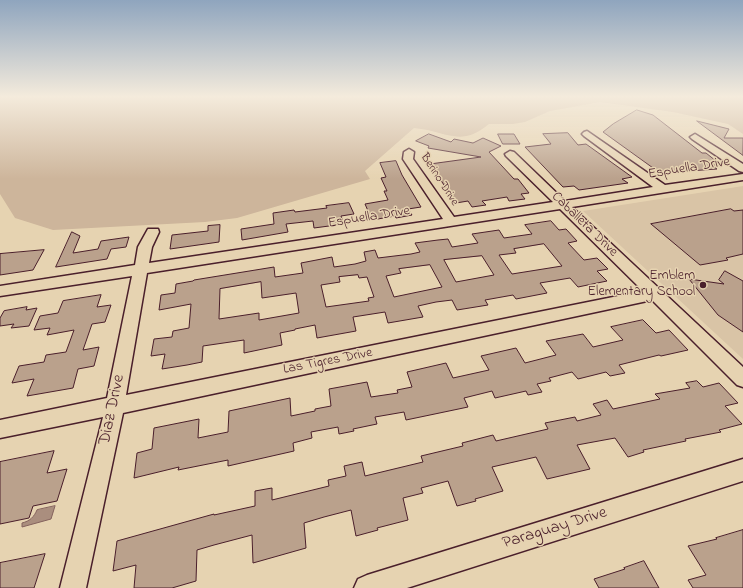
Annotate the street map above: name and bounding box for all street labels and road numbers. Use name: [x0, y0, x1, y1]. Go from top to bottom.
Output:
street label: Berino Drive: [417, 151, 461, 209]
street label: Espuella Drive: [647, 154, 731, 184]
street label: Caballeta Drive: [547, 189, 621, 261]
street label: Espuella Drive: [327, 203, 411, 233]
street label: Las Tigres Drive: [282, 345, 374, 379]
street label: Diaz Drive: [96, 373, 130, 447]
street label: Paraguay Drive: [500, 503, 610, 555]

